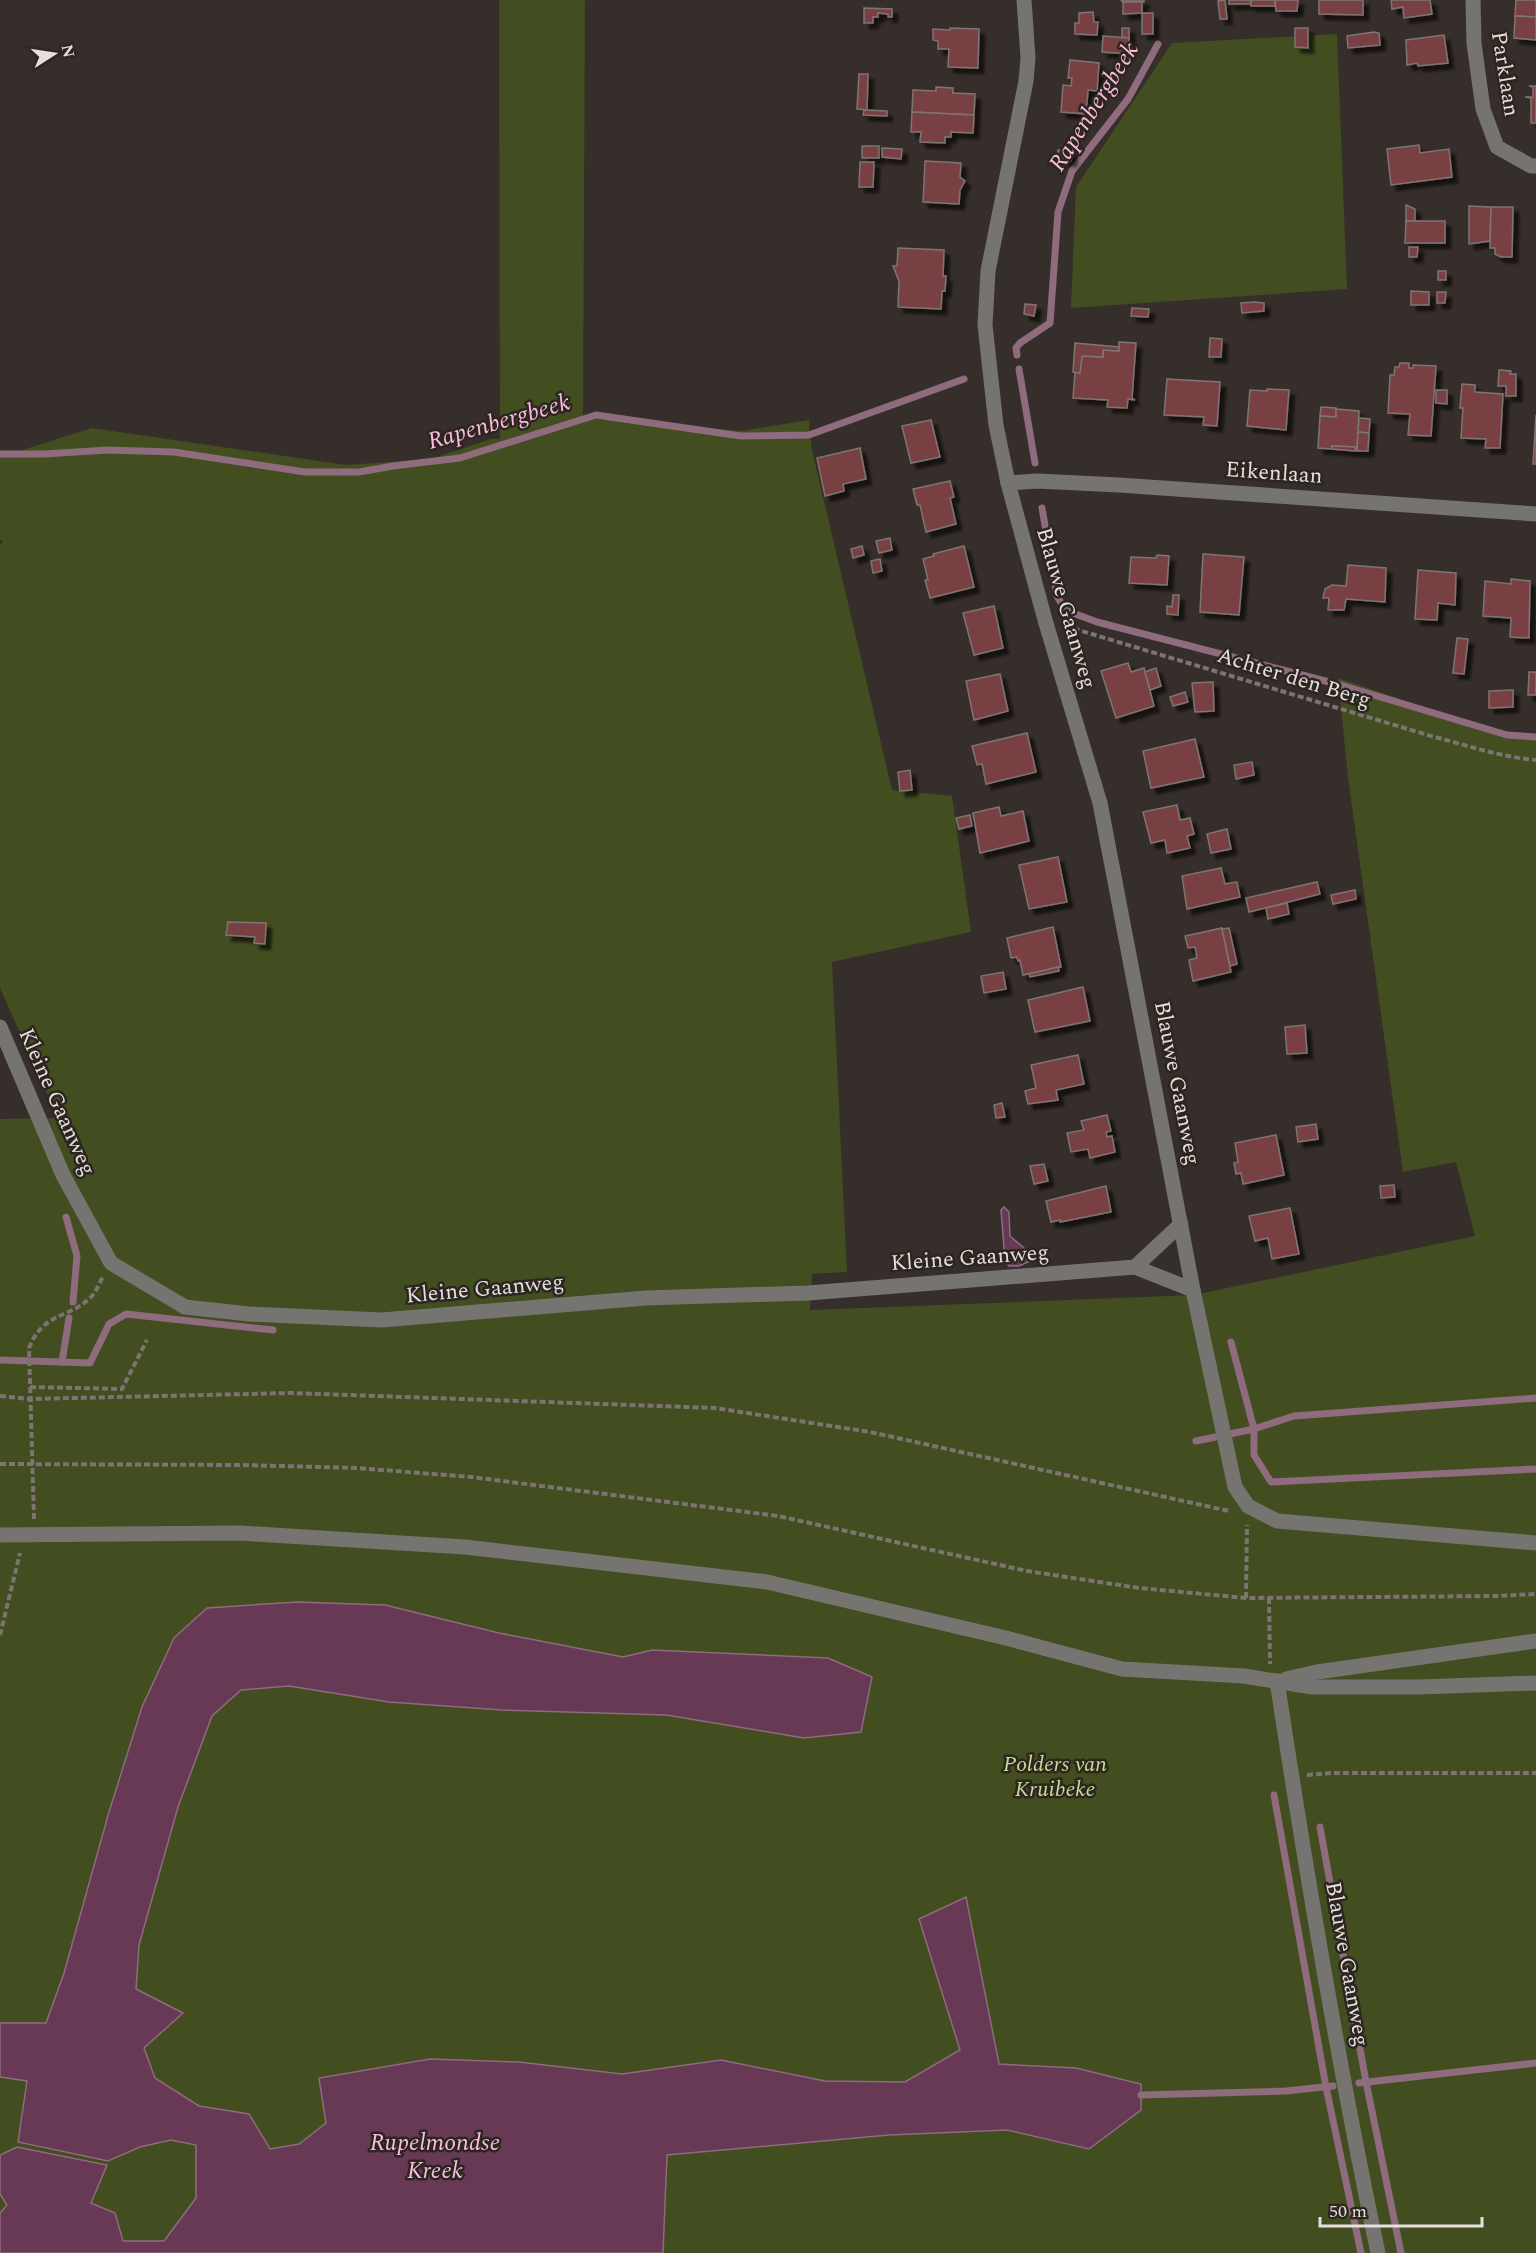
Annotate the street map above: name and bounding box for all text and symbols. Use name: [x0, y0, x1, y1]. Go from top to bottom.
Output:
north arrow: [24, 24, 84, 84]
street label: Parklaan: [1482, 29, 1528, 119]
water label: Rapenbergbeek: [1040, 35, 1148, 179]
text: N: [55, 42, 81, 60]
water label: Rapenbergbeek: [423, 384, 575, 460]
street label: Eikenlaan: [1224, 453, 1324, 493]
street label: Blauwe Gaanweg: [1027, 523, 1105, 693]
street label: Achter den Berg: [1213, 639, 1375, 717]
street label: Blauwe Gaanweg: [1145, 998, 1209, 1168]
street label: Kleine Gaanweg: [10, 1023, 104, 1181]
street label: Kleine Gaanweg: [890, 1236, 1050, 1280]
street label: Kleine Gaanweg: [405, 1266, 565, 1312]
park label: Polders van Kruibeke: [1003, 1748, 1107, 1806]
street label: Blauwe Gaanweg: [1316, 1879, 1378, 2049]
water label: Rupelmondse Kreek: [370, 2125, 500, 2189]
scale bar: [1320, 2190, 1482, 2228]
text: 50 m: [1329, 2198, 1367, 2225]

